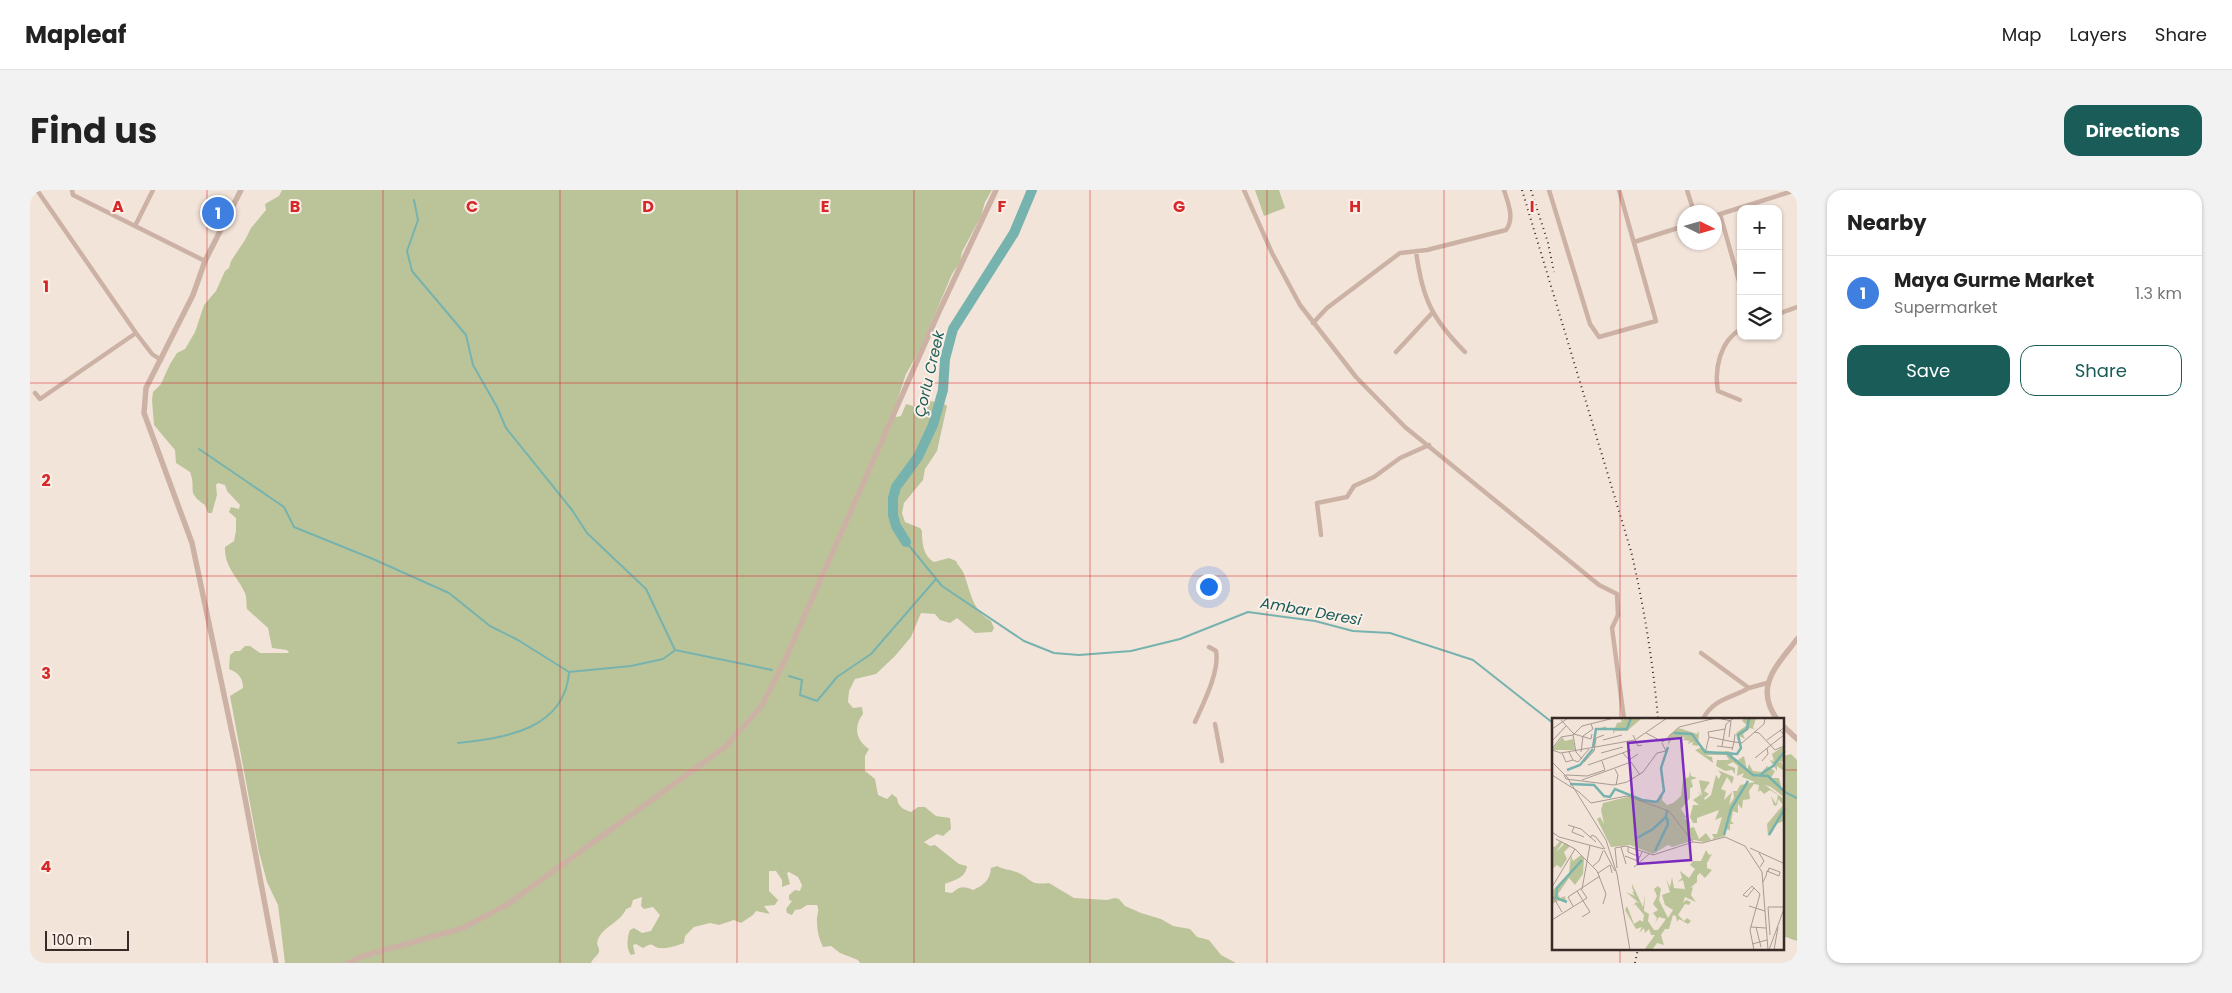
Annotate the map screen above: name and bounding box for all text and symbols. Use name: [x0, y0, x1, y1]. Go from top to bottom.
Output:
text: Mapleaf: [25, 18, 126, 51]
text: Map: [2002, 22, 2042, 47]
text: Layers: [2070, 22, 2127, 47]
text: Share: [2155, 22, 2207, 47]
button: Directions: [2064, 105, 2202, 156]
text: Find us: [30, 106, 157, 155]
pin: 1: [202, 194, 234, 232]
text: A: [112, 195, 124, 218]
text: B: [290, 195, 300, 218]
text: C: [466, 195, 478, 218]
text: D: [642, 195, 654, 218]
text: E: [821, 195, 829, 218]
text: F: [998, 195, 1007, 218]
text: G: [1173, 195, 1185, 218]
text: H: [1349, 195, 1361, 218]
text: I: [1530, 195, 1534, 218]
north arrow: [1677, 205, 1722, 250]
map controls: [1737, 205, 1782, 340]
button: +: [1737, 205, 1782, 250]
text: Nearby: [1847, 208, 1927, 237]
button: −: [1737, 250, 1782, 295]
text: Maya Gurme Market: [1894, 267, 2094, 294]
text: 1: [43, 275, 49, 298]
text: 1: [1860, 282, 1866, 305]
text: 1.3 km: [2135, 282, 2182, 305]
button: layers: [1737, 295, 1782, 340]
text: Supermarket: [1894, 296, 1998, 319]
water label: Çorlu Creek: [909, 328, 949, 419]
button: Save: [1847, 345, 2010, 396]
button: Share: [2020, 345, 2182, 396]
text: 2: [41, 469, 51, 492]
your location: [1196, 574, 1222, 600]
water label: Ambar Deresi: [1258, 592, 1363, 630]
text: 3: [41, 662, 51, 685]
inset map: [1552, 718, 1784, 950]
text: 4: [41, 855, 52, 878]
scale bar: [45, 928, 129, 951]
text: 100 m: [52, 930, 92, 950]

